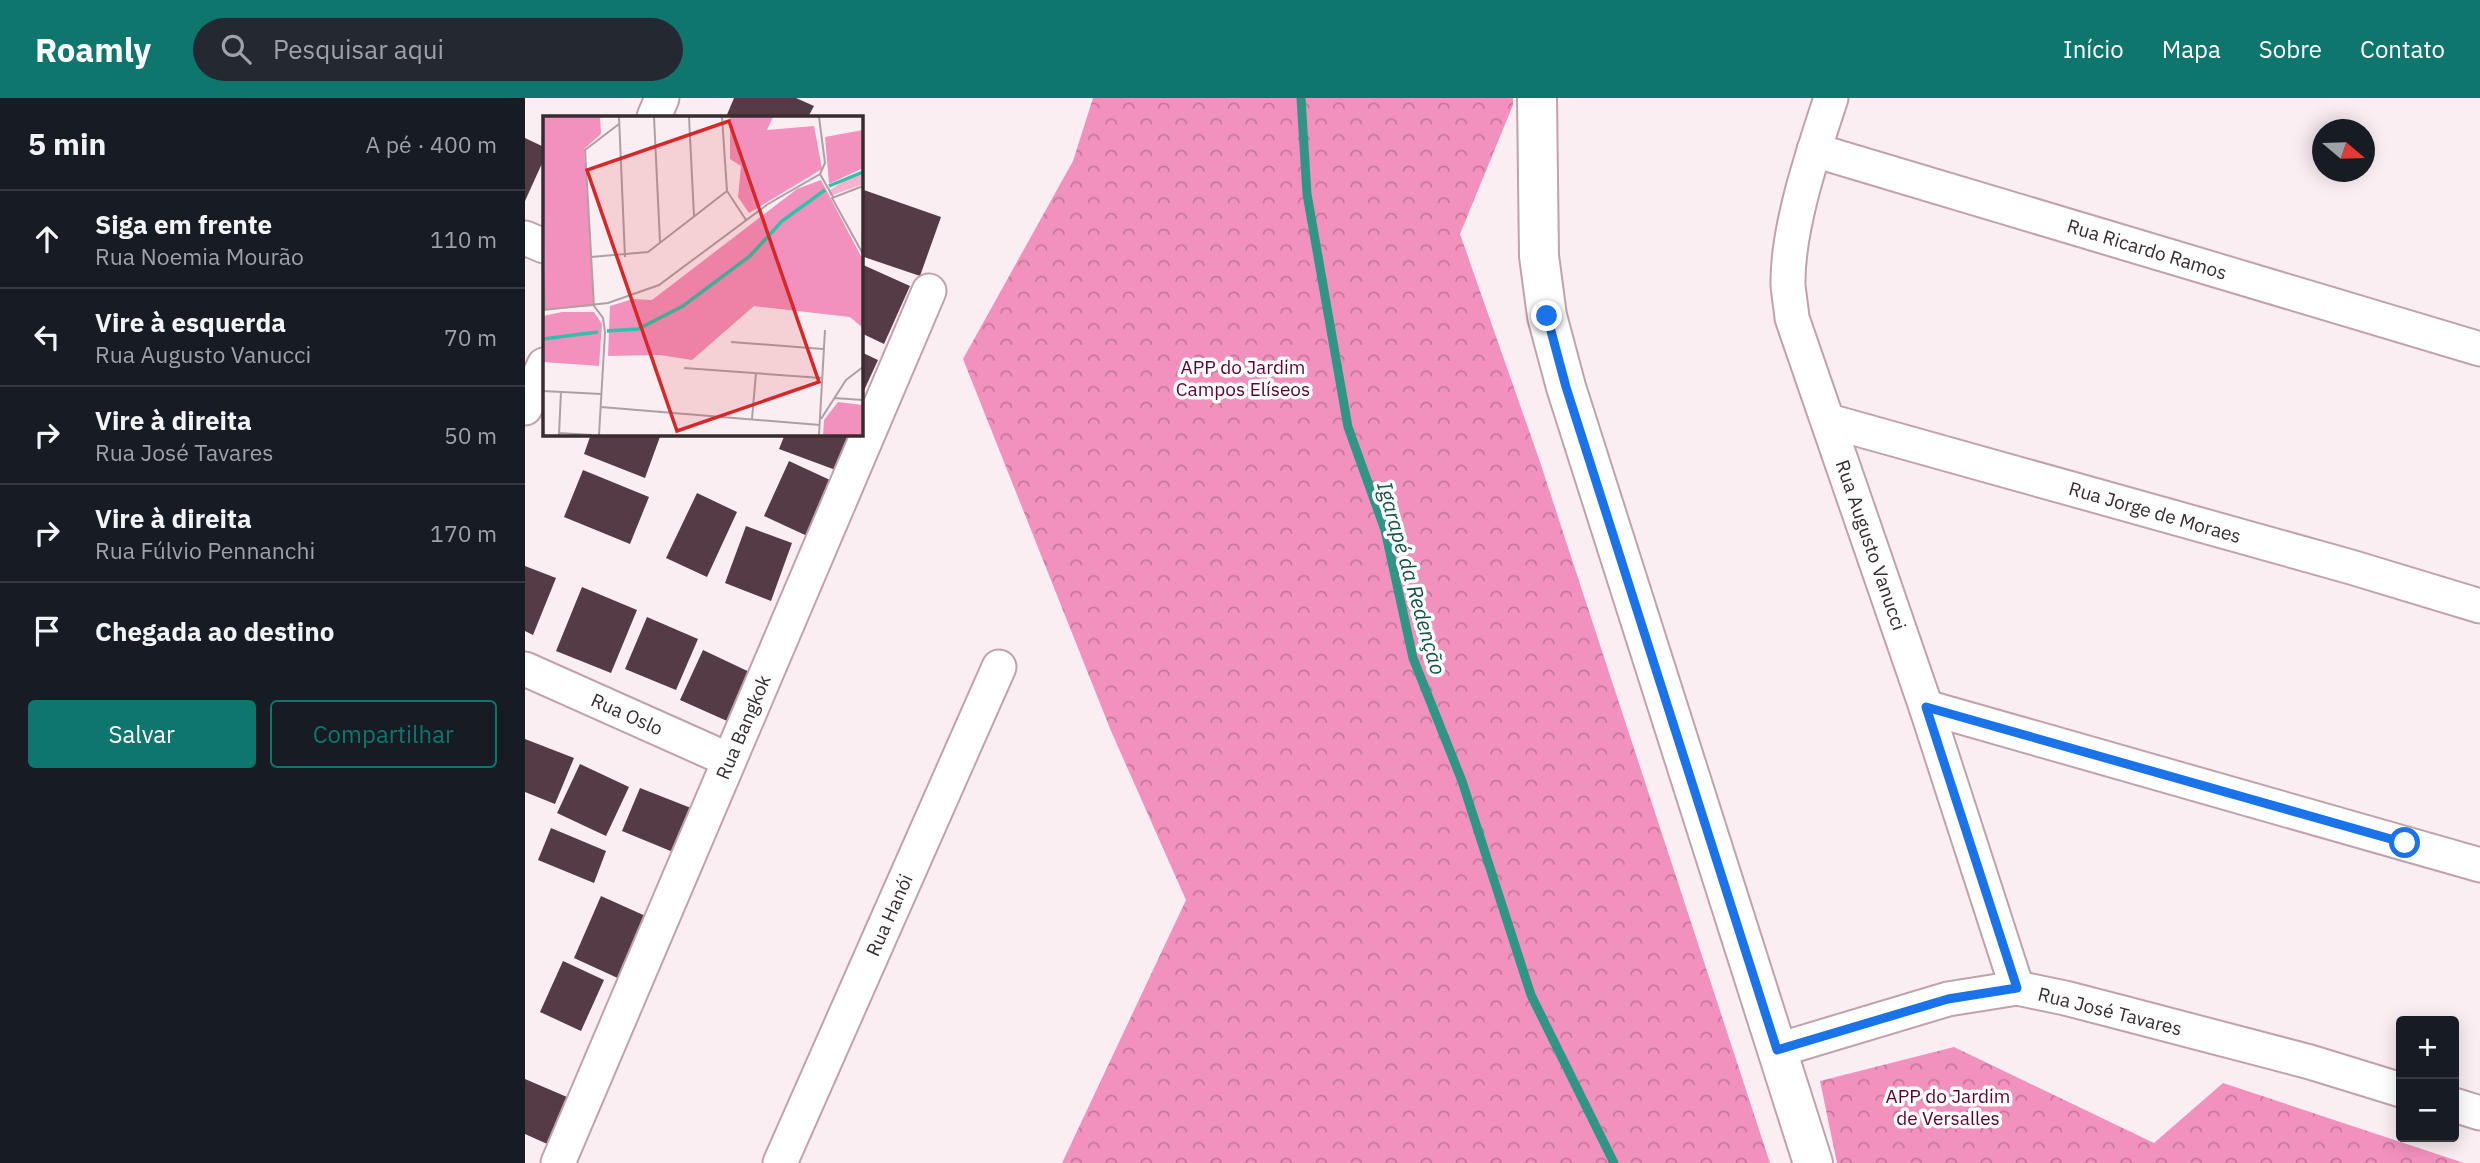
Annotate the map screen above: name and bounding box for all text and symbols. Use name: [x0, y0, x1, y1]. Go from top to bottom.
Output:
search box: [193, 18, 683, 81]
text: Roamly: [35, 28, 151, 71]
icon: search: [217, 30, 255, 68]
text: Pesquisar aqui: [273, 32, 444, 66]
text: Início: [2063, 33, 2124, 65]
text: Mapa: [2162, 33, 2221, 65]
text: Sobre: [2259, 33, 2322, 65]
text: Contato: [2360, 33, 2445, 65]
inset map: [543, 116, 863, 436]
north arrow: [2312, 119, 2375, 182]
text: 5 min: [28, 124, 106, 163]
text: A pé · 400 m: [366, 129, 497, 159]
text: Siga em frente: [95, 207, 272, 241]
street label: Rua Ricardo Ramos: [2064, 213, 2230, 285]
icon: ahead: [28, 220, 66, 258]
text: 110 m: [430, 224, 497, 254]
text: Rua Noemia Mourão: [95, 241, 304, 271]
route end: [1531, 300, 1562, 331]
text: Vire à esquerda: [95, 305, 286, 339]
icon: left: [28, 318, 66, 356]
text: 70 m: [444, 322, 497, 352]
text: Rua Augusto Vanucci: [95, 339, 311, 369]
park label: APP do Jardim Campos Elíseos: [1176, 355, 1310, 401]
text: Vire à direita: [95, 403, 252, 437]
icon: right: [28, 416, 66, 454]
text: 50 m: [444, 420, 497, 450]
text: Rua José Tavares: [95, 437, 274, 467]
street label: Rua Augusto Vanucci: [1831, 457, 1911, 633]
street label: Rua Jorge de Moraes: [2066, 476, 2244, 548]
water label: Igarapé da Redenção: [1371, 478, 1453, 678]
text: Vire à direita: [95, 501, 252, 535]
icon: right: [28, 514, 66, 552]
text: 170 m: [430, 518, 497, 548]
text: Rua Fúlvio Pennanchi: [95, 535, 315, 565]
icon: arrive: [28, 612, 66, 650]
text: Chegada ao destino: [95, 614, 334, 648]
street label: Rua Bangkok: [710, 671, 776, 783]
street label: Rua Oslo: [587, 688, 667, 740]
button: Salvar: [28, 700, 256, 768]
button: Compartilhar: [270, 700, 497, 768]
route start: [2389, 827, 2420, 858]
street label: Rua Hanói: [860, 870, 918, 960]
street label: Rua José Tavares: [2036, 982, 2184, 1040]
map controls: [2396, 1016, 2459, 1142]
button: +: [2396, 1016, 2459, 1079]
button: −: [2396, 1079, 2459, 1142]
park label: APP do Jardim de Versalles: [1886, 1084, 2010, 1130]

